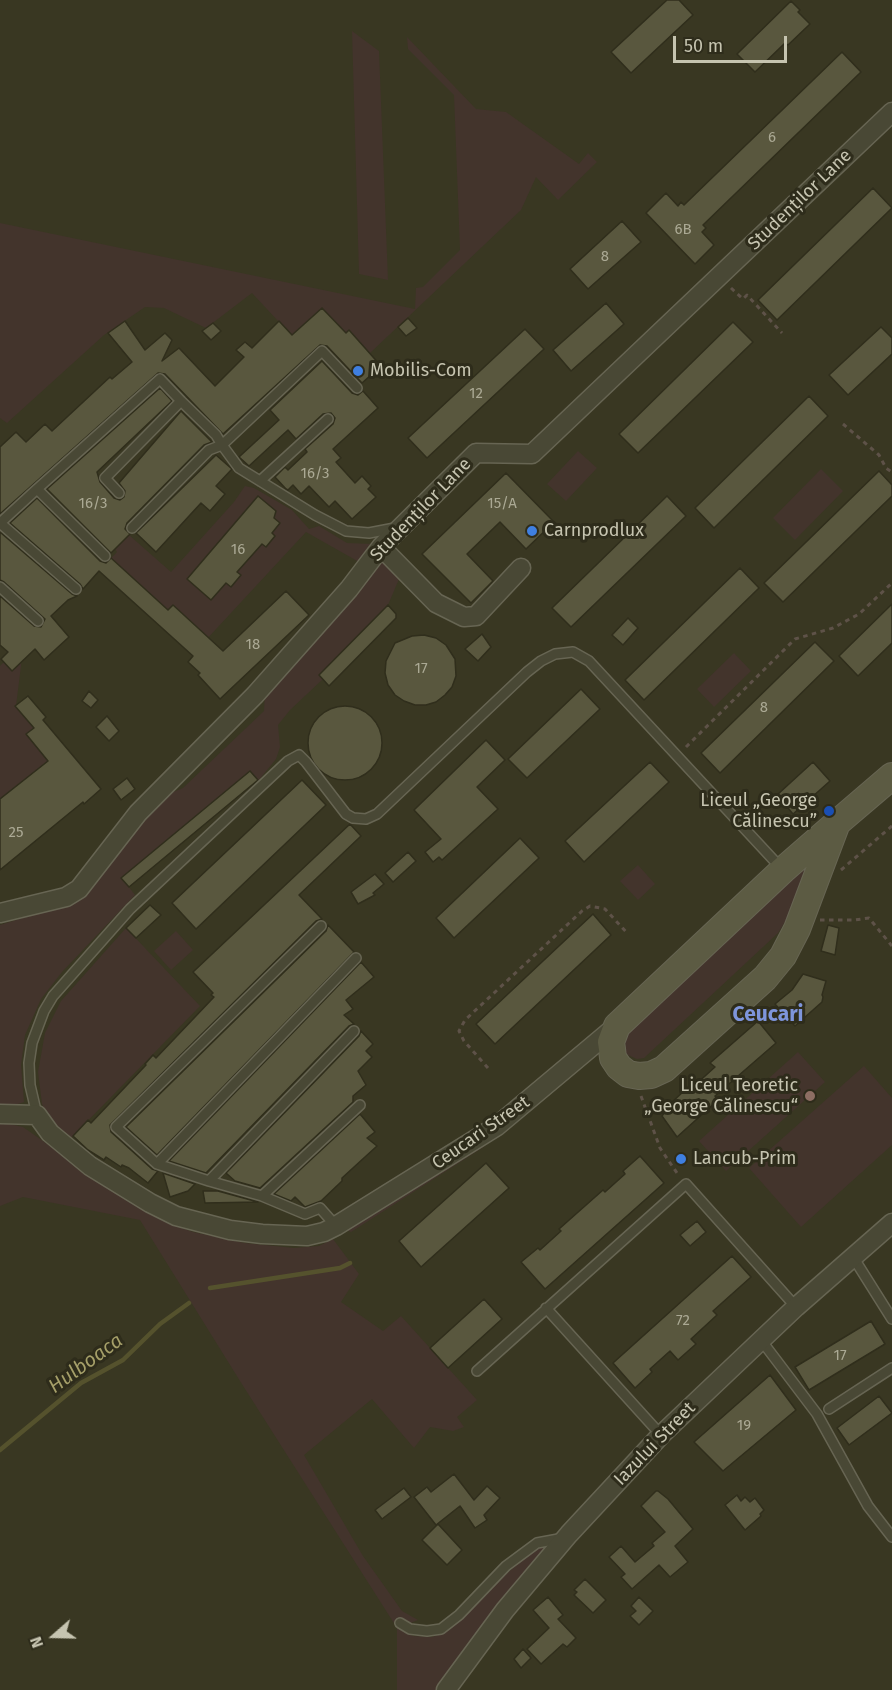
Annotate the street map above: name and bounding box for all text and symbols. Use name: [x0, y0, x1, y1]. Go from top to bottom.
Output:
scale bar: [676, 24, 790, 62]
text: 50 m: [684, 35, 723, 57]
house number: 6: [768, 129, 776, 147]
street label: Studenților Lane: [744, 145, 856, 255]
house number: 6B: [674, 221, 692, 239]
house number: 8: [601, 248, 609, 266]
place label: Mobilis-Com: [370, 360, 472, 382]
marker: Mobilis-Com: [351, 364, 365, 378]
house number: 12: [469, 385, 483, 403]
street label: Studenților Lane: [366, 454, 476, 566]
house number: 16/3: [300, 465, 330, 483]
house number: 16/3: [78, 495, 108, 513]
house number: 15/A: [487, 495, 517, 513]
place label: Carnprodlux: [544, 520, 644, 542]
marker: Carnprodlux: [525, 524, 539, 538]
house number: 16: [231, 541, 245, 559]
house number: 18: [246, 636, 260, 654]
house number: 17: [414, 660, 428, 678]
house number: 8: [760, 699, 768, 717]
place label: Liceul „George Călinescu”: [700, 790, 817, 832]
marker: Liceul „George Călinescu”: [822, 804, 836, 818]
house number: 25: [9, 824, 23, 842]
district label: Ceucari: [733, 1002, 803, 1028]
place label: Liceul Teoretic „George Călinescu“: [644, 1075, 798, 1118]
marker: Liceul Teoretic „George Călinescu“: [803, 1089, 817, 1103]
street label: Ceucari Street: [428, 1092, 534, 1174]
place label: Lancub-Prim: [693, 1148, 797, 1170]
marker: Lancub-Prim: [674, 1152, 688, 1166]
house number: 72: [676, 1312, 690, 1330]
water label: Hulboaca: [44, 1329, 128, 1399]
house number: 17: [833, 1347, 847, 1365]
street label: Iazului Street: [610, 1398, 700, 1490]
house number: 19: [737, 1417, 751, 1435]
north arrow: [24, 1606, 84, 1666]
text: N: [26, 1634, 47, 1651]

